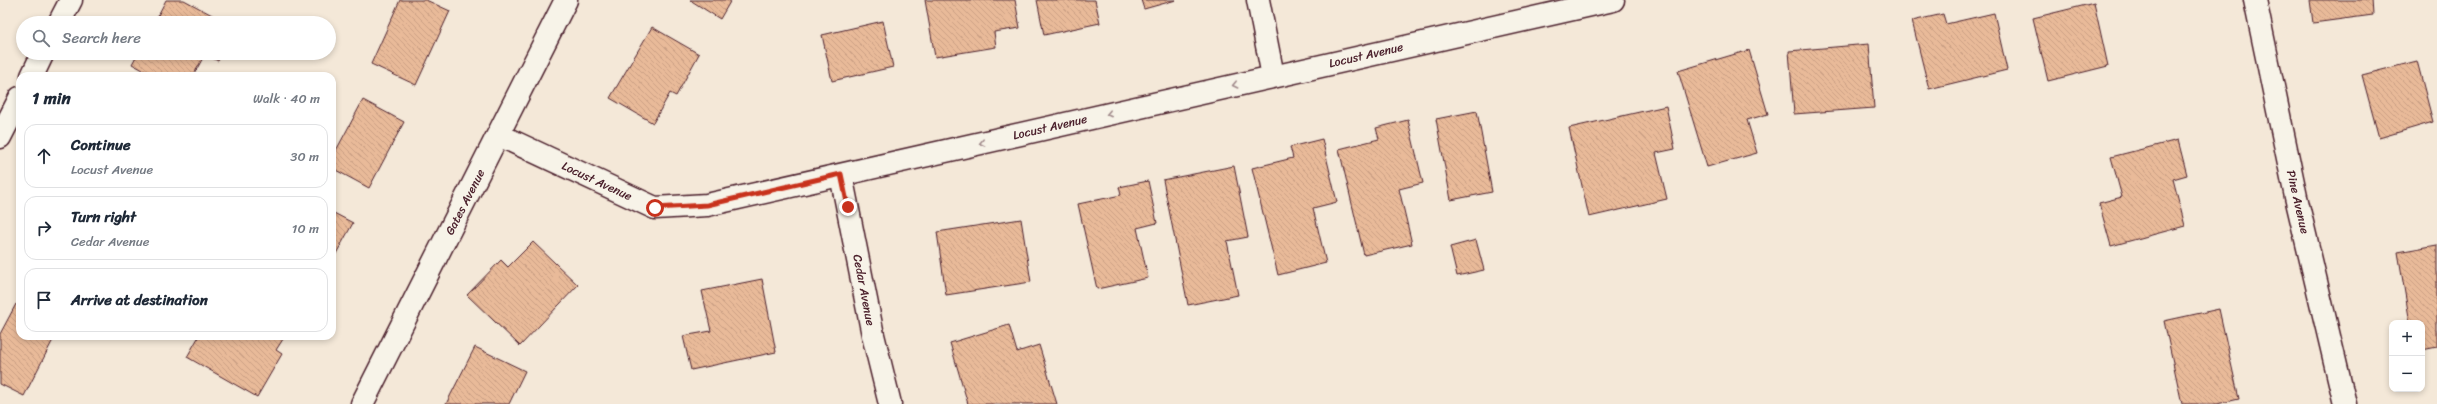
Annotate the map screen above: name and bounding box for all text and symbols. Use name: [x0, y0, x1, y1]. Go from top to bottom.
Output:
search box: [16, 16, 336, 60]
text: Search here: [62, 25, 141, 51]
icon: search: [30, 27, 52, 49]
street label: Locust Avenue: [1327, 36, 1405, 74]
one-way arrow: [1232, 80, 1239, 88]
text: 1 min: [32, 83, 71, 113]
text: Walk · 40 m: [253, 87, 320, 110]
street label: Locust Avenue: [1011, 108, 1089, 146]
one-way arrow: [1106, 109, 1112, 117]
text: Continue: [71, 132, 131, 158]
one-way arrow: [979, 138, 985, 146]
icon: ahead: [33, 145, 55, 167]
text: 30 m: [290, 145, 319, 168]
street label: Locust Avenue: [558, 155, 636, 207]
text: Locust Avenue: [71, 158, 153, 181]
street label: Gates Avenue: [439, 165, 491, 239]
street label: Pine Avenue: [2280, 168, 2316, 236]
route end: [839, 198, 857, 216]
route start: [646, 199, 664, 217]
text: Turn right: [71, 204, 136, 230]
icon: right: [33, 217, 55, 239]
text: 10 m: [292, 217, 319, 240]
text: Cedar Avenue: [71, 230, 149, 253]
street label: Cedar Avenue: [846, 252, 882, 328]
text: Arrive at destination: [71, 287, 208, 313]
icon: arrive: [33, 289, 55, 311]
map controls: [2389, 320, 2425, 392]
button: +: [2389, 320, 2425, 356]
button: −: [2389, 356, 2425, 392]

